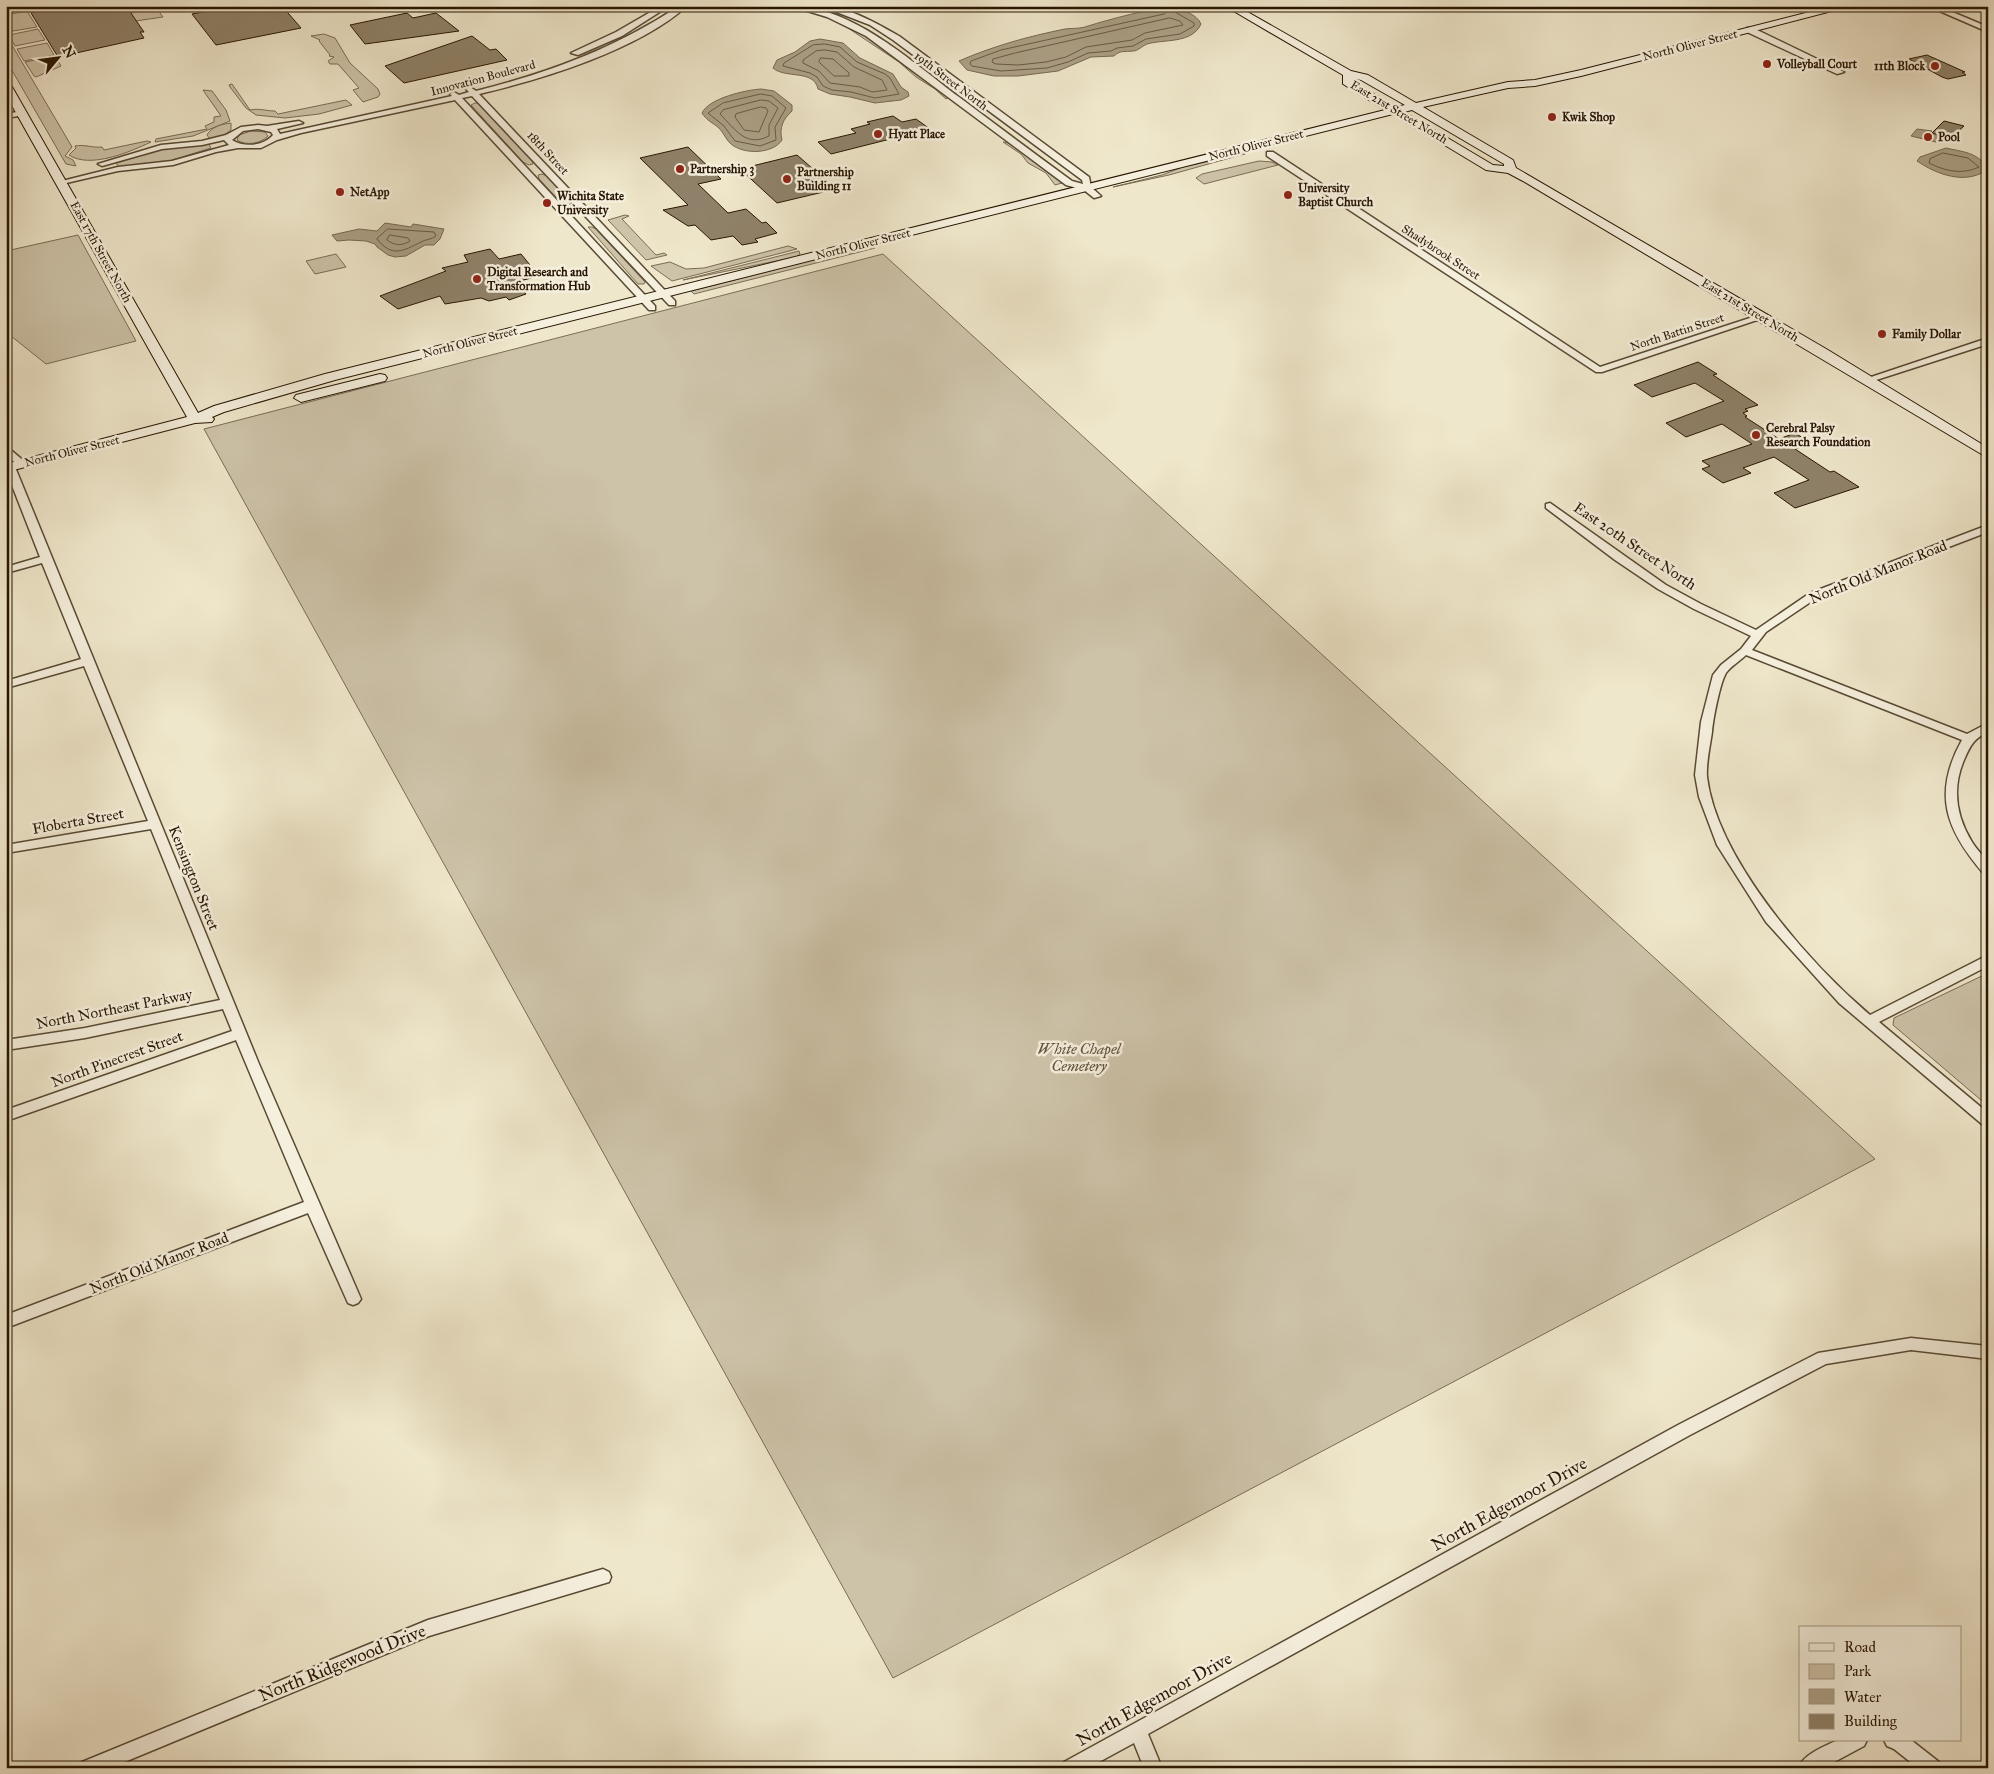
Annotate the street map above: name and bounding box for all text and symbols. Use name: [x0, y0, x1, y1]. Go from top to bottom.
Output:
street label: North Oliver Street: [1641, 26, 1740, 64]
north arrow: [32, 32, 82, 82]
text: N: [59, 43, 79, 61]
street label: 19th Street North: [911, 49, 991, 113]
street label: Innovation Boulevard: [429, 57, 537, 99]
place label: Volleyball Court: [1776, 57, 1858, 72]
marker: Volleyball Court: [1761, 58, 1773, 70]
place label: 11th Block: [1874, 59, 1925, 73]
marker: 11th Block: [1929, 60, 1941, 72]
street label: East 21st Street North: [1348, 78, 1450, 147]
place label: Kwik Shop: [1562, 110, 1615, 125]
marker: Kwik Shop: [1546, 111, 1558, 123]
street label: North Oliver Street: [1207, 126, 1306, 164]
place label: Hyatt Place: [888, 127, 945, 142]
street label: 18th Street: [524, 128, 572, 178]
marker: Hyatt Place: [872, 128, 884, 140]
place label: Pool: [1938, 130, 1961, 144]
marker: Pool: [1922, 131, 1934, 143]
place label: Partnership 3: [690, 162, 754, 177]
marker: Partnership 3: [674, 163, 686, 175]
place label: Partnership Building 11: [797, 165, 854, 194]
marker: Partnership Building 11: [781, 173, 793, 185]
place label: University Baptist Church: [1298, 181, 1373, 210]
place label: NetApp: [350, 185, 390, 200]
marker: NetApp: [334, 186, 346, 198]
place label: Wichita State University: [557, 189, 624, 218]
marker: University Baptist Church: [1282, 189, 1294, 201]
marker: Wichita State University: [541, 197, 553, 209]
street label: East 17th Street North: [67, 199, 135, 305]
street label: Shadybrook Street: [1399, 221, 1483, 283]
street label: North Oliver Street: [814, 225, 913, 263]
place label: Digital Research and Transformation Hub: [486, 265, 590, 293]
marker: Digital Research and Transformation Hub: [471, 273, 483, 285]
street label: East 21st Street North: [1699, 276, 1801, 345]
street label: North Battin Street: [1628, 310, 1726, 354]
street label: North Oliver Street: [421, 323, 520, 361]
place label: Family Dollar: [1892, 327, 1961, 342]
marker: Family Dollar: [1876, 328, 1888, 340]
place label: Cerebral Palsy Research Foundation: [1766, 421, 1871, 449]
marker: Cerebral Palsy Research Foundation: [1750, 429, 1762, 441]
street label: North Oliver Street: [23, 432, 122, 470]
street label: East 20th Street North: [1570, 498, 1700, 594]
street label: North Old Manor Road: [1806, 536, 1950, 608]
street label: Floberta Street: [31, 804, 126, 838]
street label: Kensington Street: [165, 823, 223, 934]
street label: North Northeast Parkway: [34, 985, 194, 1033]
street label: North Pinecrest Street: [49, 1027, 186, 1091]
park label: White Chapel Cemetery: [1038, 1040, 1122, 1075]
street label: North Old Manor Road: [87, 1228, 231, 1298]
street label: North Edgemoor Drive: [1427, 1452, 1591, 1557]
street label: North Ridgewood Drive: [255, 1619, 429, 1708]
legend: [1799, 1626, 1962, 1742]
text: Road: [1844, 1638, 1876, 1656]
street label: North Edgemoor Drive: [1072, 1647, 1236, 1752]
text: Park: [1844, 1662, 1871, 1680]
text: Water: [1844, 1688, 1881, 1706]
text: Building: [1844, 1712, 1898, 1730]

